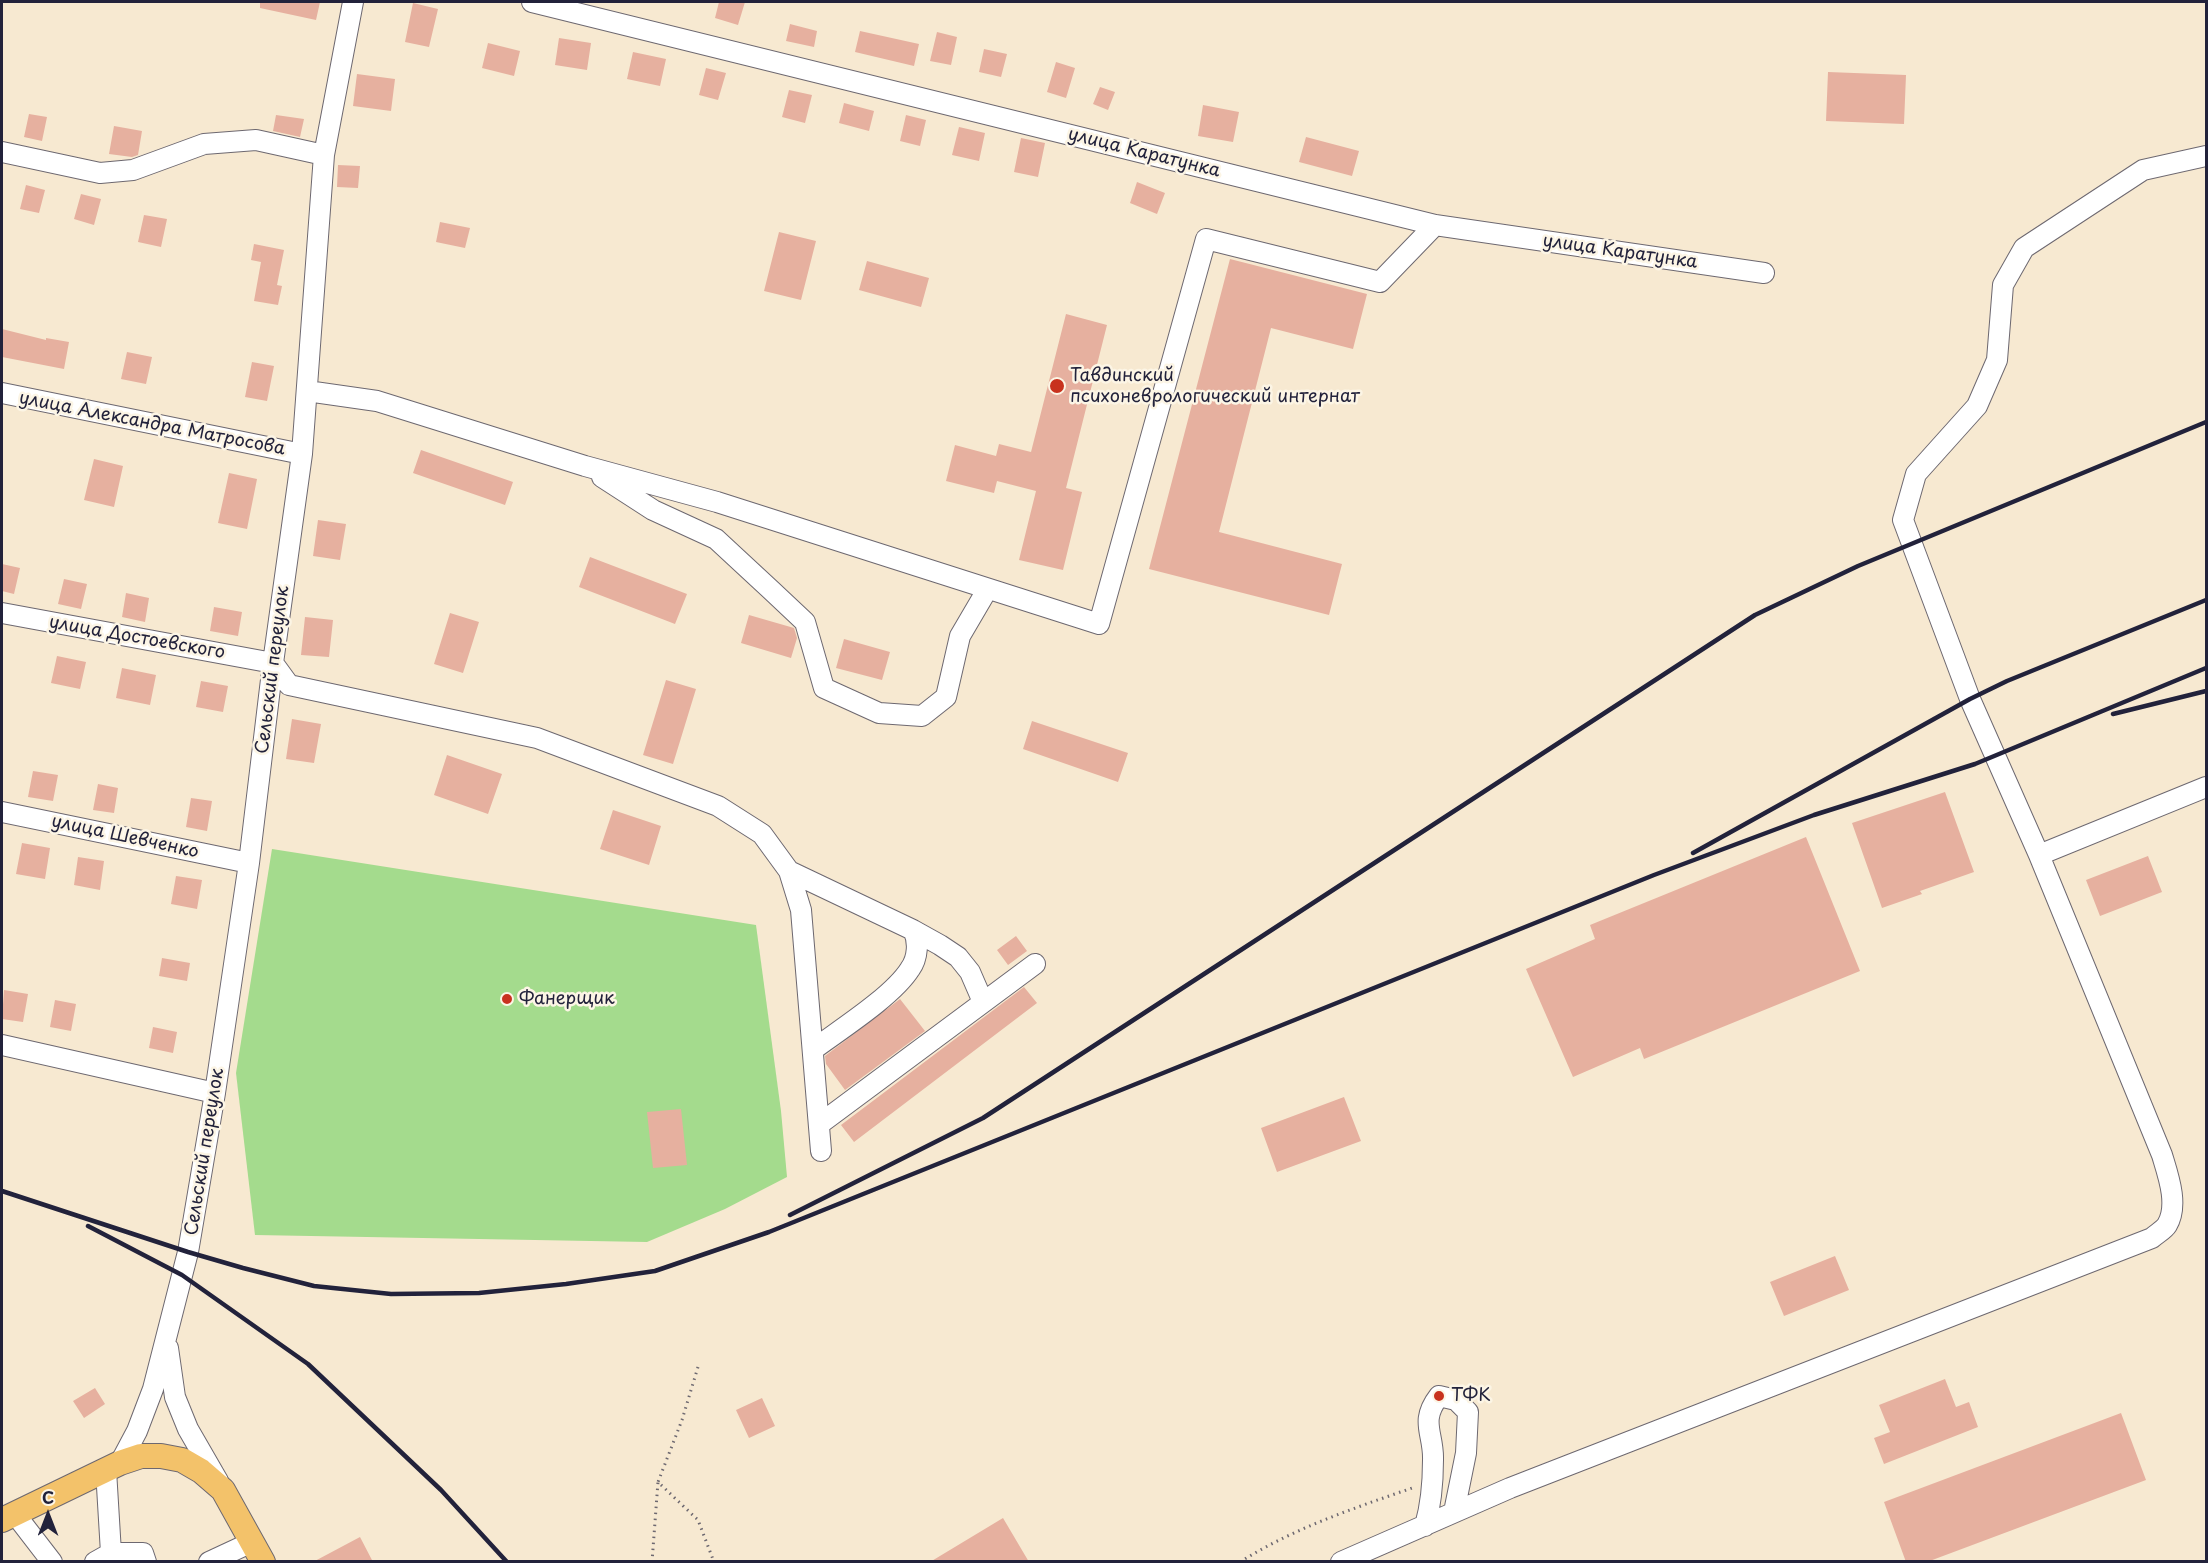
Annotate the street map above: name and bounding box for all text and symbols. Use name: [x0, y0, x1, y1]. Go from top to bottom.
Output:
street label: улица Каратунка: [1066, 124, 1222, 182]
street label: улица Каратунка: [1541, 230, 1699, 274]
place label: Тавдинский психоневрологический интернат: [1070, 365, 1360, 407]
marker: Тавдинский психоневрологический интернат: [1048, 377, 1066, 395]
street label: улица Александра Матросова: [17, 388, 287, 460]
street label: Сельский переулок: [252, 585, 294, 755]
street label: улица Достоевского: [47, 612, 227, 664]
street label: улица Шевченко: [49, 811, 201, 863]
place label: Фанерщик: [519, 988, 615, 1010]
marker: Фанерщик: [500, 992, 514, 1006]
street label: Сельский переулок: [181, 1067, 229, 1237]
place label: ТФК: [1451, 1385, 1491, 1407]
marker: ТФК: [1432, 1389, 1446, 1403]
north arrow: [18, 1485, 78, 1545]
text: С: [42, 1485, 54, 1509]

